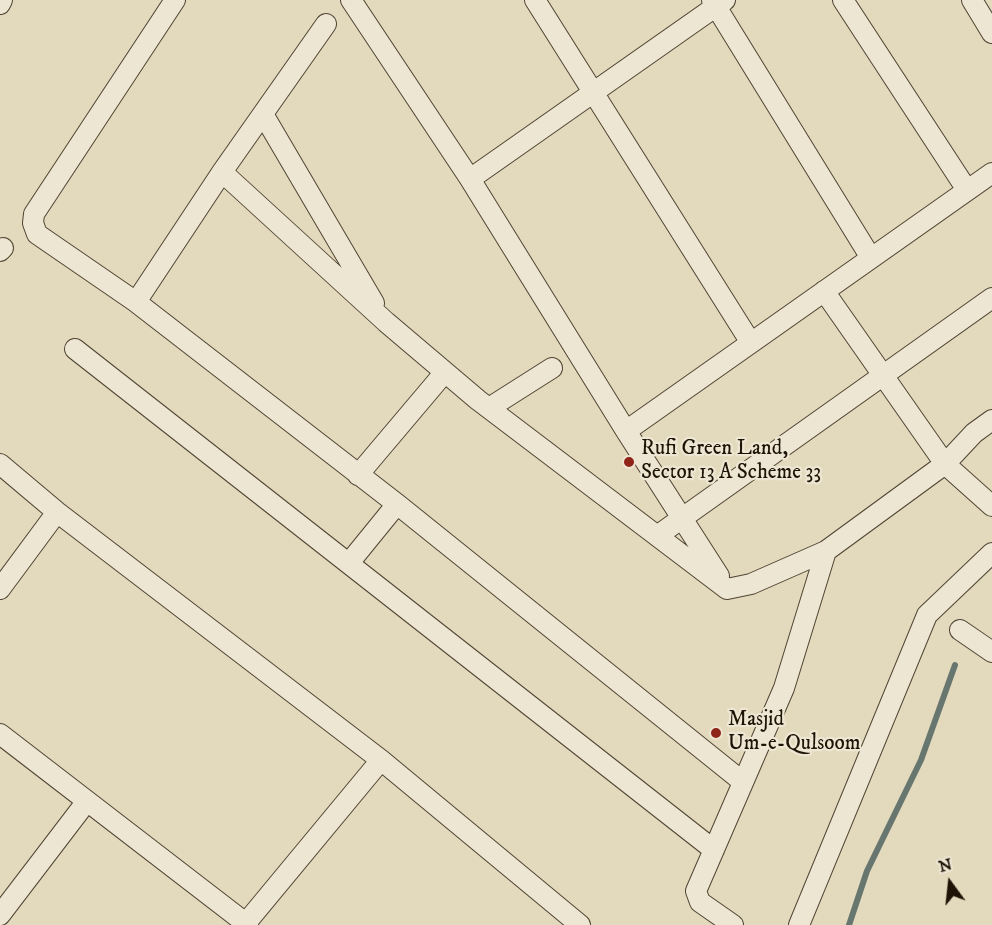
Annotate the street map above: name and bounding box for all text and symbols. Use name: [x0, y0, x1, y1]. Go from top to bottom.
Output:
place label: Rufi Green Land, Sector 13 A Scheme 33: [641, 437, 821, 487]
marker: Rufi Green Land, Sector 13 A Scheme 33: [622, 455, 636, 469]
place label: Masjid Um-e-Qulsoom: [728, 708, 861, 758]
marker: Masjid Um-e-Qulsoom: [709, 726, 723, 740]
north arrow: [920, 853, 980, 913]
text: N: [936, 854, 954, 877]

